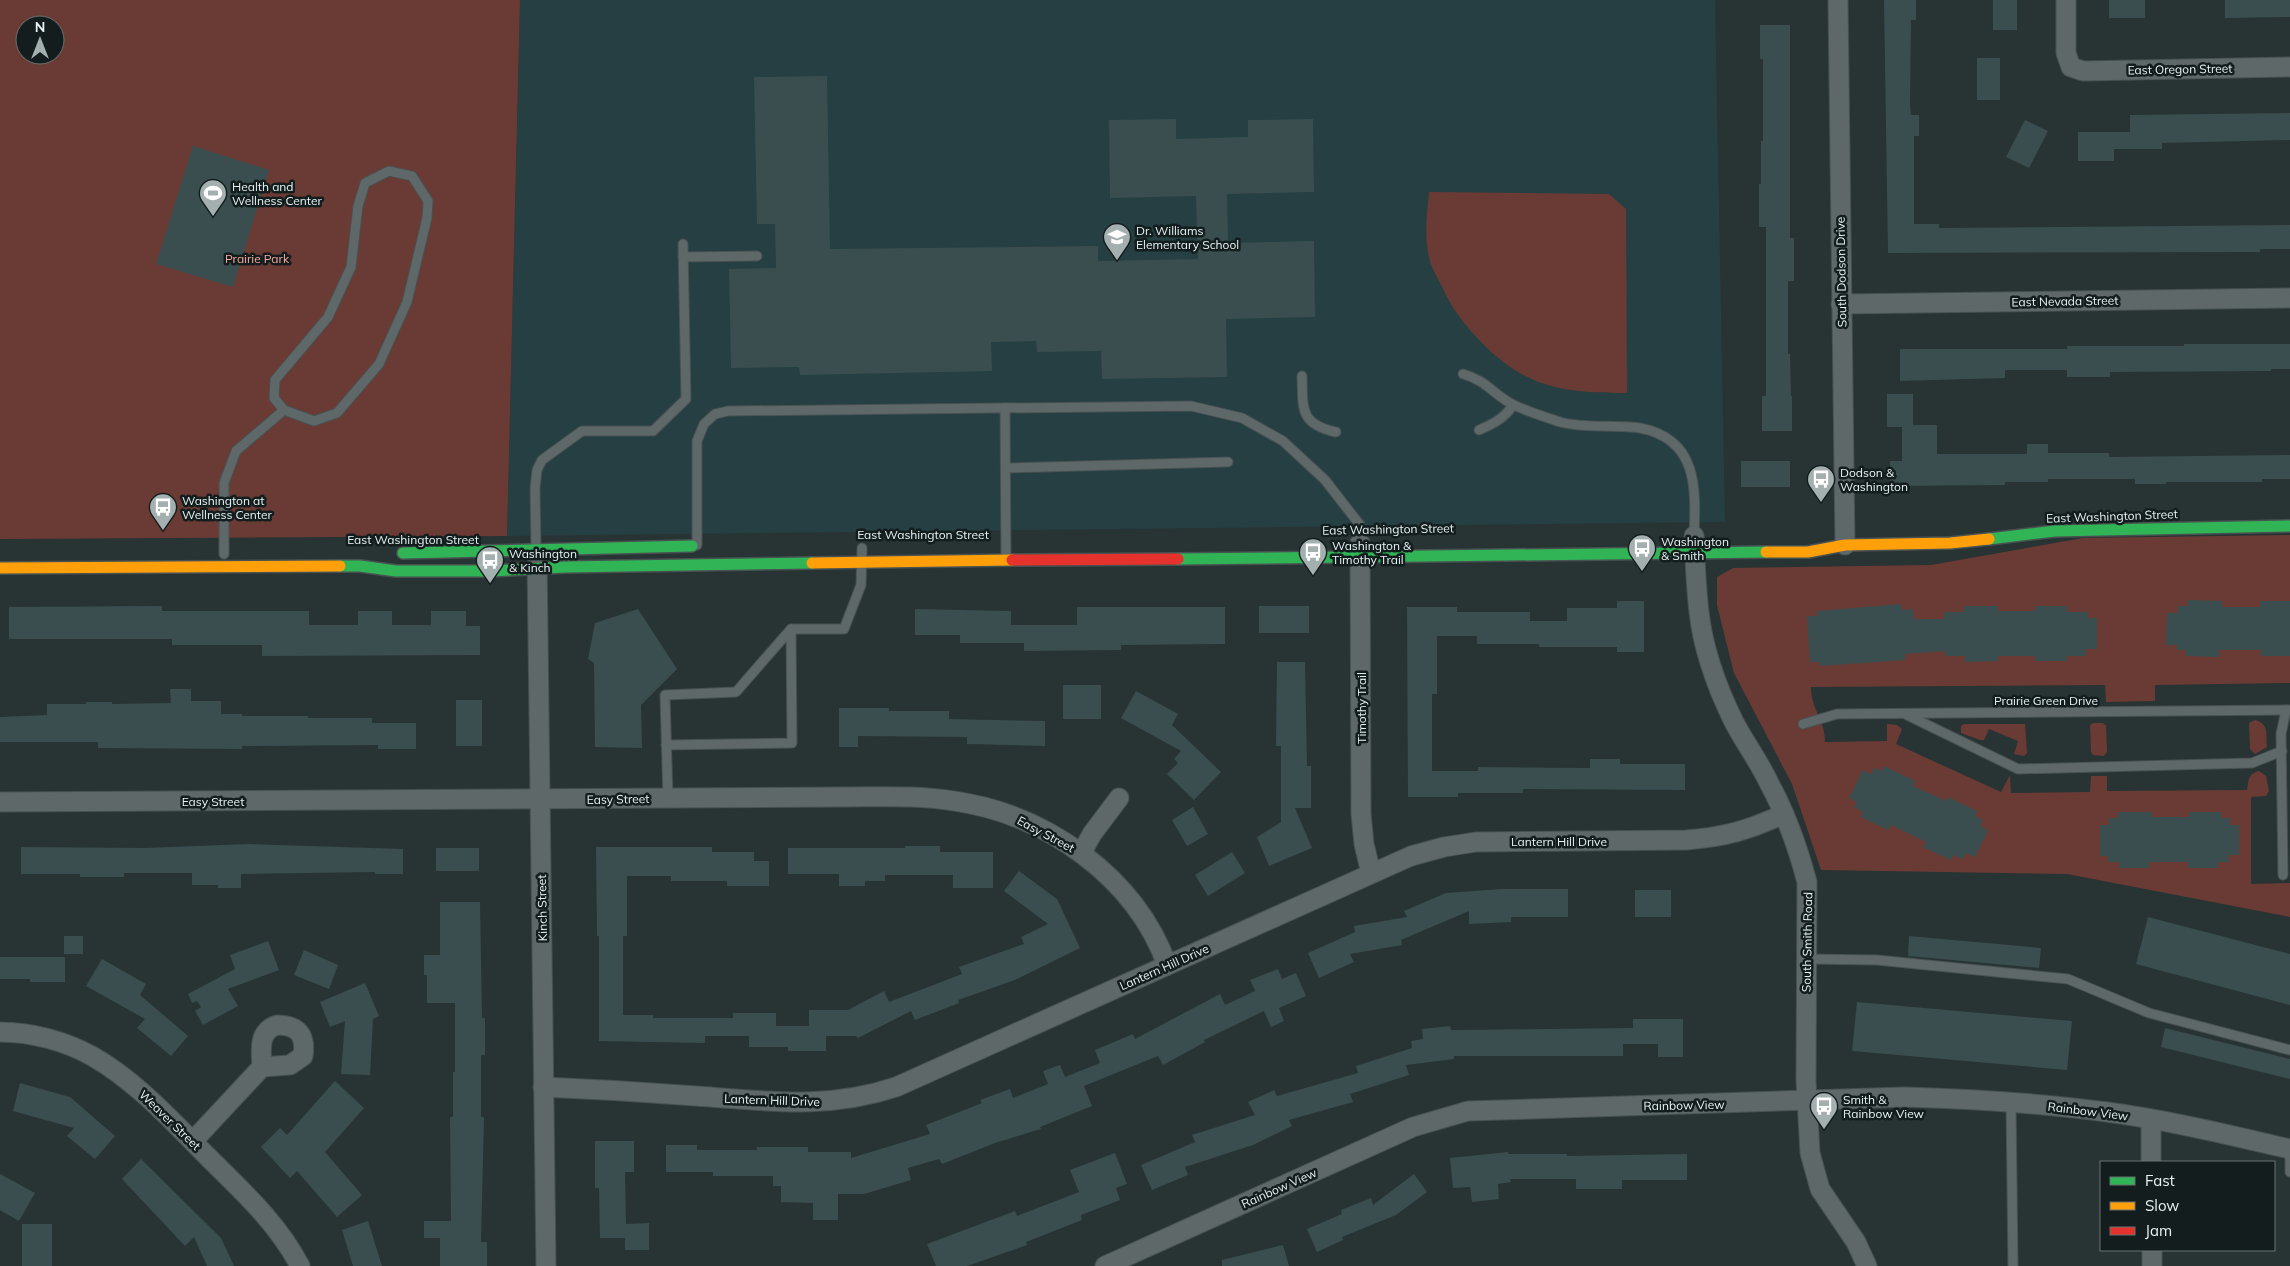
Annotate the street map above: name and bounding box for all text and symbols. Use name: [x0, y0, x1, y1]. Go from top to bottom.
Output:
north arrow: [15, 15, 65, 65]
text: N: [35, 18, 45, 36]
street label: East Oregon Street: [2127, 61, 2233, 77]
sports icon: Health and Wellness Center: [198, 178, 228, 217]
place label: Health and Wellness Center: [232, 179, 322, 208]
street label: South Dodson Drive: [1833, 217, 1849, 327]
school or university icon: Dr. Williams Elementary School: [1102, 222, 1132, 261]
place label: Dr. Williams Elementary School: [1136, 223, 1239, 252]
park label: Prairie Park: [225, 251, 290, 266]
street label: East Nevada Street: [2011, 293, 2119, 309]
bus stop icon: Dodson & Washington: [1806, 464, 1836, 503]
place label: Dodson & Washington: [1840, 465, 1908, 494]
bus stop icon: Washington at Wellness Center: [148, 492, 178, 531]
place label: Washington at Wellness Center: [182, 493, 272, 522]
street label: East Washington Street: [2046, 506, 2178, 526]
street label: East Washington Street: [1322, 520, 1454, 538]
street label: East Washington Street: [857, 527, 989, 542]
street label: East Washington Street: [347, 532, 479, 547]
bus stop icon: Washington & Smith: [1627, 533, 1657, 572]
place label: Washington & Smith: [1661, 534, 1729, 563]
bus stop icon: Washington & Timothy Trail: [1298, 537, 1328, 576]
place label: Washington & Timothy Trail: [1332, 538, 1412, 567]
bus stop icon: Washington & Kinch: [475, 545, 505, 584]
place label: Washington & Kinch: [509, 546, 577, 575]
street label: Timothy Trail: [1354, 672, 1369, 744]
street label: Prairie Green Drive: [1994, 693, 2098, 708]
street label: Easy Street: [587, 791, 649, 807]
street label: Easy Street: [182, 794, 244, 809]
street label: Easy Street: [1015, 813, 1077, 855]
street label: Lantern Hill Drive: [1511, 834, 1607, 849]
street label: Kinch Street: [534, 874, 550, 942]
street label: South Smith Road: [1799, 892, 1815, 992]
street label: Lantern Hill Drive: [1117, 941, 1211, 993]
street label: Weaver Street: [136, 1087, 204, 1153]
street label: Lantern Hill Drive: [724, 1091, 820, 1109]
bus stop icon: Smith & Rainbow View: [1809, 1091, 1839, 1130]
place label: Smith & Rainbow View: [1843, 1092, 1925, 1121]
street label: Rainbow View: [1643, 1097, 1725, 1113]
street label: Rainbow View: [2047, 1099, 2130, 1123]
legend: [2100, 1161, 2275, 1251]
street label: Rainbow View: [1239, 1164, 1320, 1211]
text: Fast: [2145, 1171, 2175, 1190]
text: Slow: [2145, 1196, 2179, 1215]
text: Jam: [2145, 1221, 2172, 1240]

